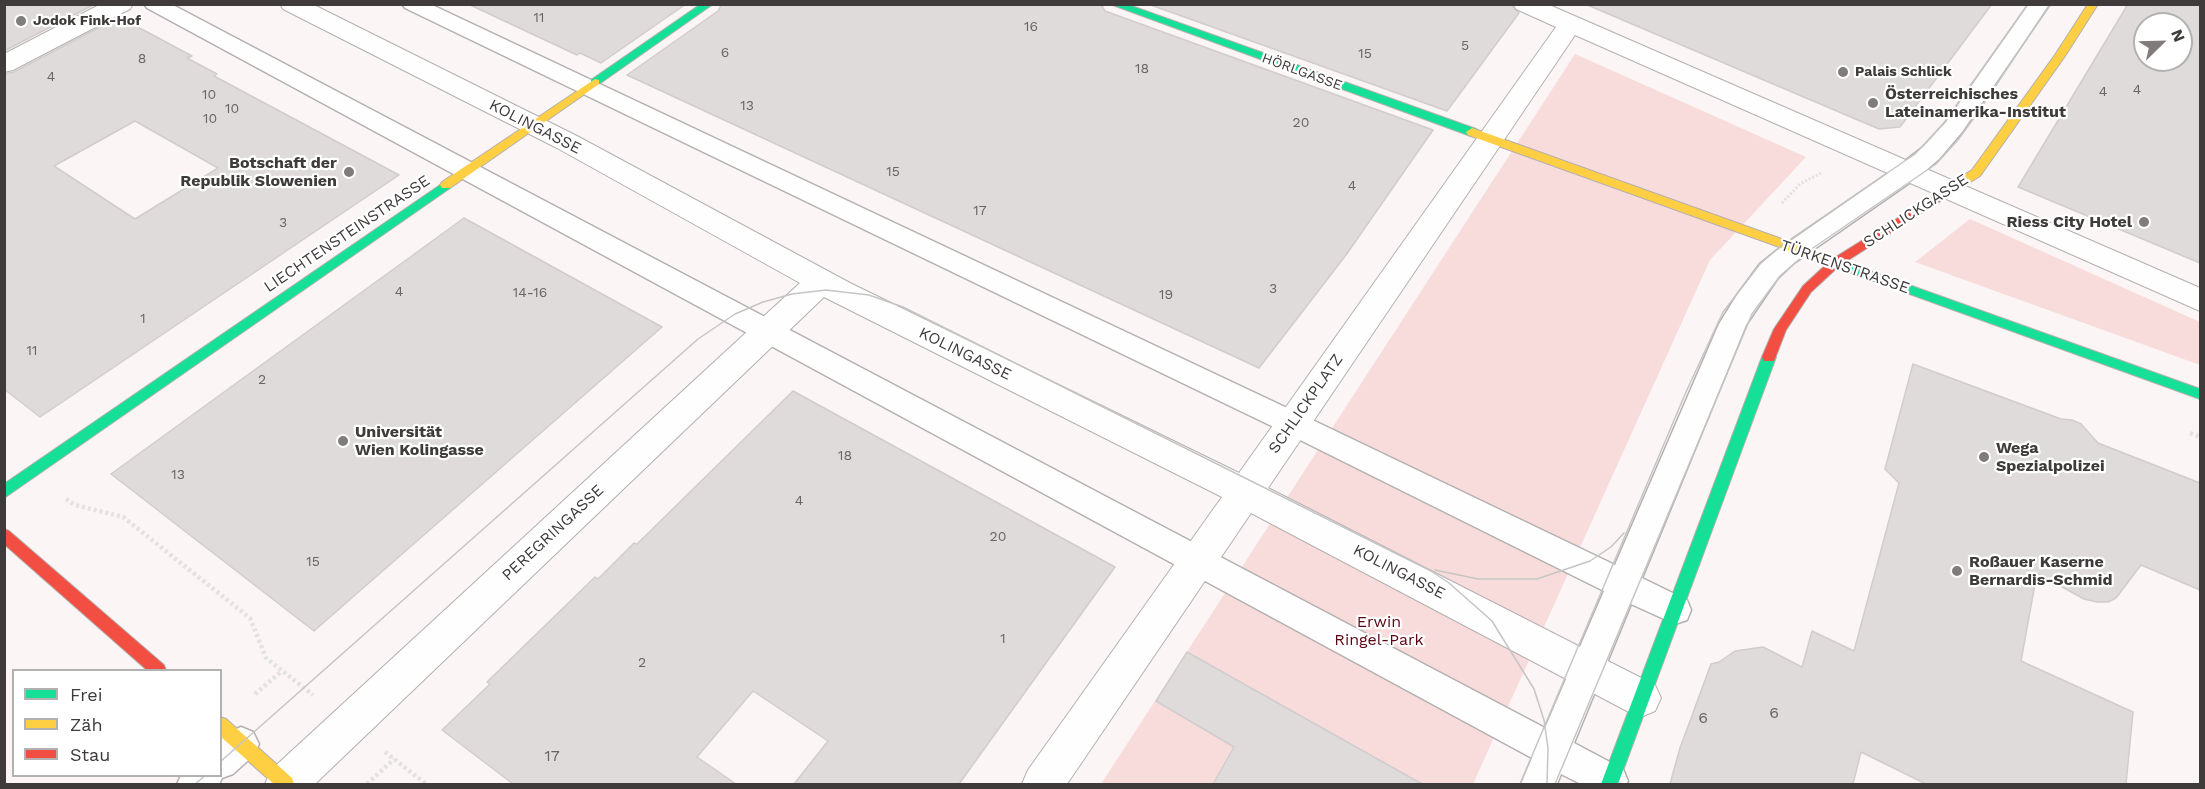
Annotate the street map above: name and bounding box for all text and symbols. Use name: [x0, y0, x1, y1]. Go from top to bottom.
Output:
house number: 11: [534, 10, 544, 26]
north arrow: [2133, 12, 2193, 72]
place label: Jodok Fink-Hof: [33, 13, 141, 29]
marker: Jodok Fink-Hof: [14, 14, 28, 28]
house number: 16: [1024, 19, 1038, 35]
text: N: [2167, 26, 2189, 45]
house number: 5: [1461, 38, 1469, 54]
house number: 6: [721, 45, 729, 61]
house number: 15: [1358, 46, 1372, 62]
street label: HÖRLGASSE: [1260, 50, 1344, 94]
house number: 8: [138, 51, 146, 67]
house number: 18: [1135, 61, 1149, 77]
place label: Palais Schlick: [1855, 64, 1952, 80]
marker: Palais Schlick: [1836, 65, 1850, 79]
house number: 4: [47, 69, 55, 85]
house number: 4: [2133, 82, 2141, 98]
place label: Österreichisches Lateinamerika-Institut: [1885, 84, 2066, 122]
house number: 4: [2099, 84, 2107, 100]
house number: 10: [202, 87, 216, 103]
street label: KOLINGASSE: [486, 96, 584, 158]
marker: Österreichisches Lateinamerika-Institut: [1866, 96, 1880, 110]
house number: 13: [740, 98, 754, 114]
house number: 10: [225, 101, 239, 117]
house number: 10: [203, 111, 217, 127]
house number: 20: [1293, 115, 1309, 131]
place label: Botschaft der Republik Slowenien: [180, 153, 337, 191]
house number: 15: [886, 164, 900, 180]
marker: Botschaft der Republik Slowenien: [342, 165, 356, 179]
street label: SCHLICKGASSE: [1860, 170, 1972, 252]
street label: LIECHTENSTEINSTRASSE: [260, 171, 434, 297]
house number: 4: [1348, 178, 1356, 194]
house number: 17: [973, 203, 987, 219]
place label: Riess City Hotel: [2006, 212, 2132, 232]
house number: 3: [279, 215, 287, 231]
marker: Riess City Hotel: [2137, 215, 2151, 229]
street label: TÜRKENSTRASSE: [1778, 236, 1912, 298]
house number: 3: [1269, 281, 1277, 297]
house number: 4: [395, 284, 403, 300]
house number: 14-16: [513, 285, 547, 301]
house number: 19: [1159, 287, 1173, 303]
house number: 1: [140, 311, 146, 327]
street label: KOLINGASSE: [916, 323, 1014, 385]
house number: 11: [27, 343, 37, 359]
street label: SCHLICKPLATZ: [1265, 351, 1347, 457]
house number: 2: [258, 372, 266, 388]
place label: Universität Wien Kolingasse: [355, 422, 484, 460]
marker: Universität Wien Kolingasse: [336, 434, 350, 448]
place label: Wega Spezialpolizei: [1996, 438, 2105, 476]
house number: 18: [838, 448, 852, 464]
marker: Wega Spezialpolizei: [1977, 450, 1991, 464]
house number: 13: [171, 467, 185, 483]
street label: PEREGRINGASSE: [498, 481, 608, 585]
house number: 4: [795, 493, 803, 509]
house number: 20: [990, 529, 1006, 545]
street label: KOLINGASSE: [1350, 541, 1448, 603]
place label: Roßauer Kaserne Bernardis-Schmid: [1969, 552, 2112, 590]
house number: 15: [306, 554, 320, 570]
marker: Roßauer Kaserne Bernardis-Schmid: [1950, 564, 1964, 578]
park label: Erwin Ringel-Park: [1334, 612, 1424, 650]
house number: 1: [1000, 631, 1006, 647]
house number: 2: [638, 655, 646, 671]
legend: [12, 669, 222, 777]
text: Frei: [70, 684, 102, 705]
house number: 6: [1769, 703, 1779, 723]
house number: 6: [1698, 708, 1708, 728]
text: Zäh: [70, 714, 103, 735]
text: Stau: [70, 744, 110, 765]
house number: 17: [544, 746, 560, 766]

